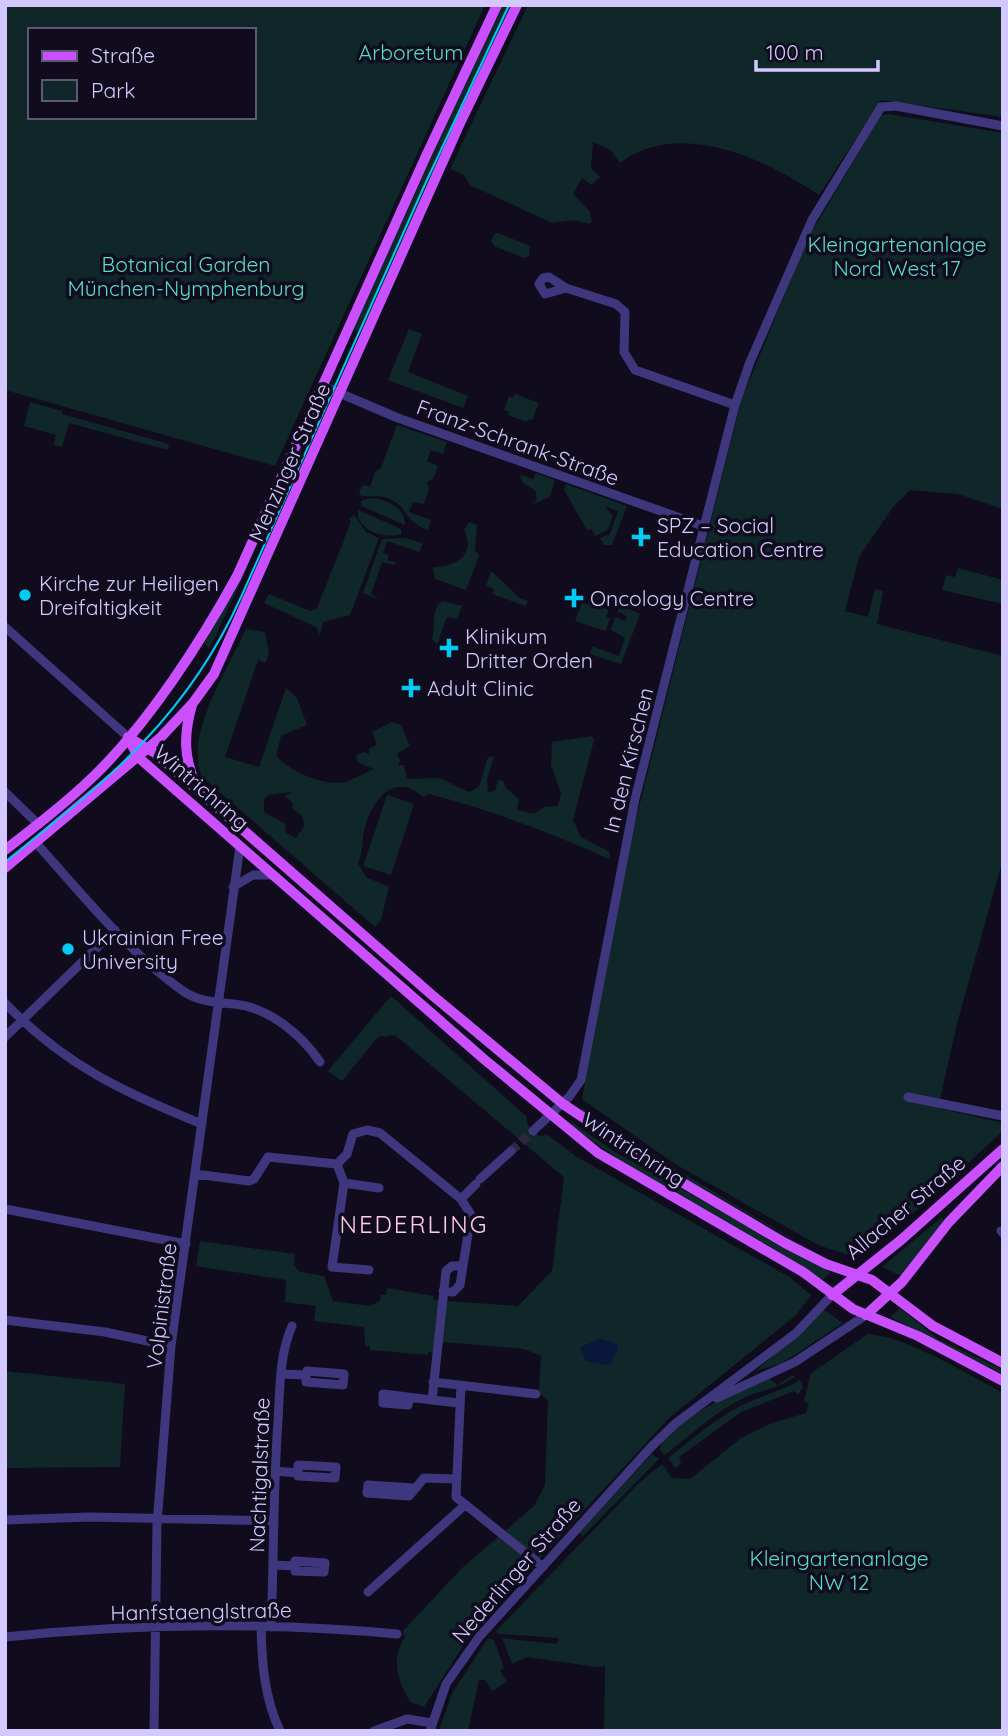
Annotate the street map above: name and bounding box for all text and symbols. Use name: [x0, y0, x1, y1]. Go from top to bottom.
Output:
legend: [28, 28, 256, 119]
scale bar: [756, 28, 878, 72]
park label: Arboretum: [359, 39, 463, 65]
text: 100 m: [766, 39, 824, 65]
text: Straße: [91, 42, 155, 68]
text: Park: [91, 77, 135, 103]
park label: Kleingartenanlage Nord West 17: [807, 231, 987, 281]
park label: Botanical Garden München-Nymphenburg: [67, 251, 305, 301]
street label: Menzinger Straße: [242, 379, 336, 545]
street label: Franz-Schrank-Straße: [413, 393, 623, 491]
place label: SPZ – Social Education Centre: [657, 512, 824, 562]
marker: SPZ – Social Education Centre: [631, 527, 651, 547]
place label: Kirche zur Heiligen Dreifaltigkeit: [39, 570, 219, 620]
place label: Oncology Centre: [590, 585, 754, 611]
marker: Kirche zur Heiligen Dreifaltigkeit: [17, 587, 33, 603]
marker: Oncology Centre: [564, 588, 584, 608]
place label: Klinikum Dritter Orden: [465, 623, 593, 673]
marker: Klinikum Dritter Orden: [439, 638, 459, 658]
place label: Adult Clinic: [427, 675, 534, 701]
marker: Adult Clinic: [401, 678, 421, 698]
street label: In den Kirschen: [597, 685, 659, 835]
street label: Wintrichring: [149, 739, 255, 835]
place label: Ukrainian Free University: [82, 924, 224, 974]
marker: Ukrainian Free University: [60, 941, 76, 957]
street label: Wintrichring: [578, 1106, 690, 1192]
street label: Allacher Straße: [840, 1149, 970, 1265]
district label: NEDERLING: [340, 1209, 489, 1239]
street label: Volpinistraße: [140, 1241, 182, 1371]
street label: Nachtigalstraße: [243, 1397, 275, 1553]
street label: Nederlinger Straße: [446, 1492, 586, 1648]
park label: Kleingartenanlage NW 12: [749, 1545, 929, 1595]
street label: Hanfstaenglstraße: [110, 1596, 292, 1626]

